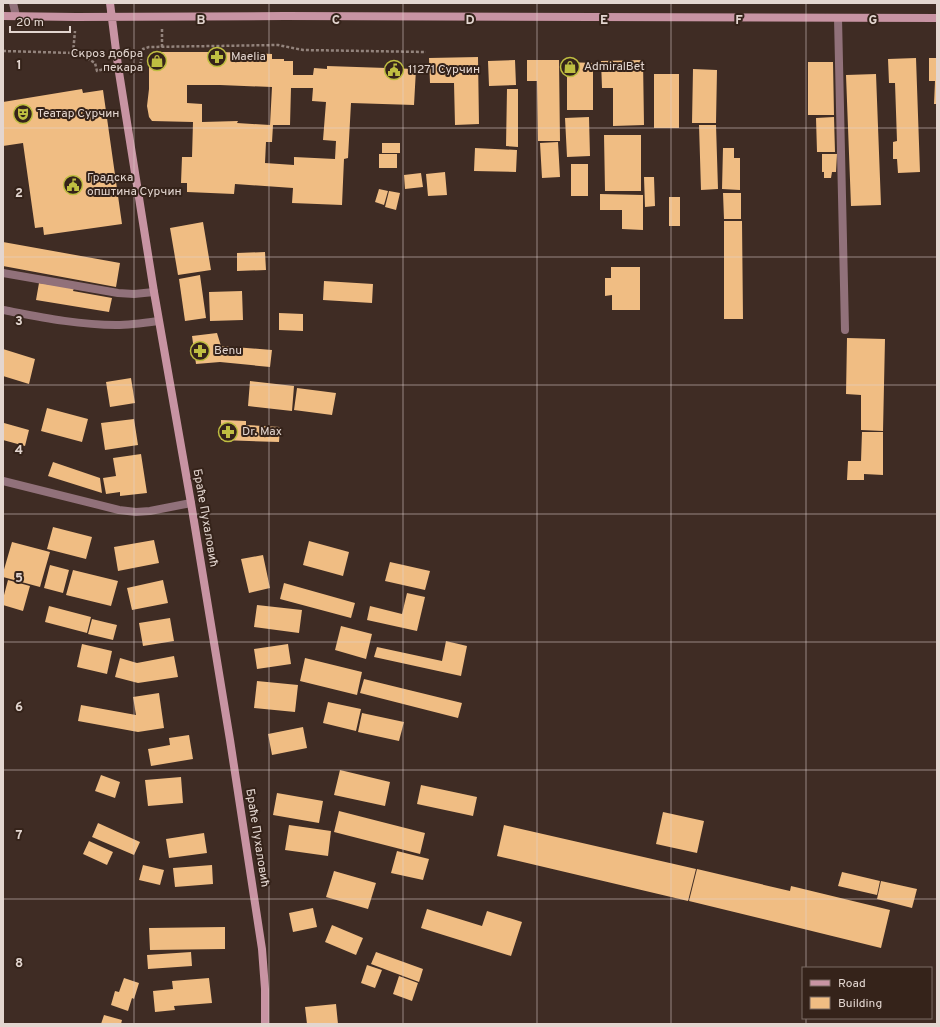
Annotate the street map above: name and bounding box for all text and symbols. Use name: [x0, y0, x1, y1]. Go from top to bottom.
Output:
scale bar: [10, 8, 70, 34]
text: B: [197, 13, 206, 29]
text: C: [332, 13, 340, 29]
text: D: [465, 13, 475, 29]
text: E: [600, 13, 608, 29]
text: F: [735, 13, 743, 29]
text: G: [869, 13, 878, 29]
text: 20 m: [16, 15, 44, 31]
place label: Скроз добра пекара: [71, 46, 143, 76]
pharmacy icon: Maelia: [206, 46, 228, 68]
place label: Maelia: [231, 49, 266, 65]
shop icon: Скроз добра пекара: [146, 50, 168, 72]
shop icon: AdmiralBet: [559, 56, 581, 78]
text: 1: [16, 58, 22, 74]
public building icon: 11271 Сурчин: [383, 59, 405, 81]
place label: AdmiralBet: [584, 59, 645, 75]
place label: 11271 Сурчин: [408, 62, 480, 78]
theatre icon: Театар Сурчин: [12, 103, 34, 125]
place label: Театар Сурчин: [37, 106, 119, 122]
place label: Градска општина Сурчин: [87, 170, 182, 200]
public building icon: Градска општина Сурчин: [62, 174, 84, 196]
text: 2: [15, 186, 23, 202]
text: 3: [15, 314, 23, 330]
pharmacy icon: Benu: [189, 340, 211, 362]
place label: Benu: [214, 343, 242, 359]
pharmacy icon: Dr. Max: [217, 421, 239, 443]
place label: Dr. Max: [242, 424, 282, 440]
text: 4: [15, 443, 23, 459]
street label: Браће Пухаловић: [188, 468, 222, 568]
text: 5: [15, 571, 23, 587]
text: 6: [15, 700, 23, 716]
street label: Браће Пухаловић: [241, 788, 273, 888]
text: 7: [16, 828, 23, 844]
text: 8: [15, 956, 23, 972]
legend: [802, 967, 932, 1019]
text: Road: [838, 976, 866, 992]
text: Building: [838, 996, 882, 1012]

